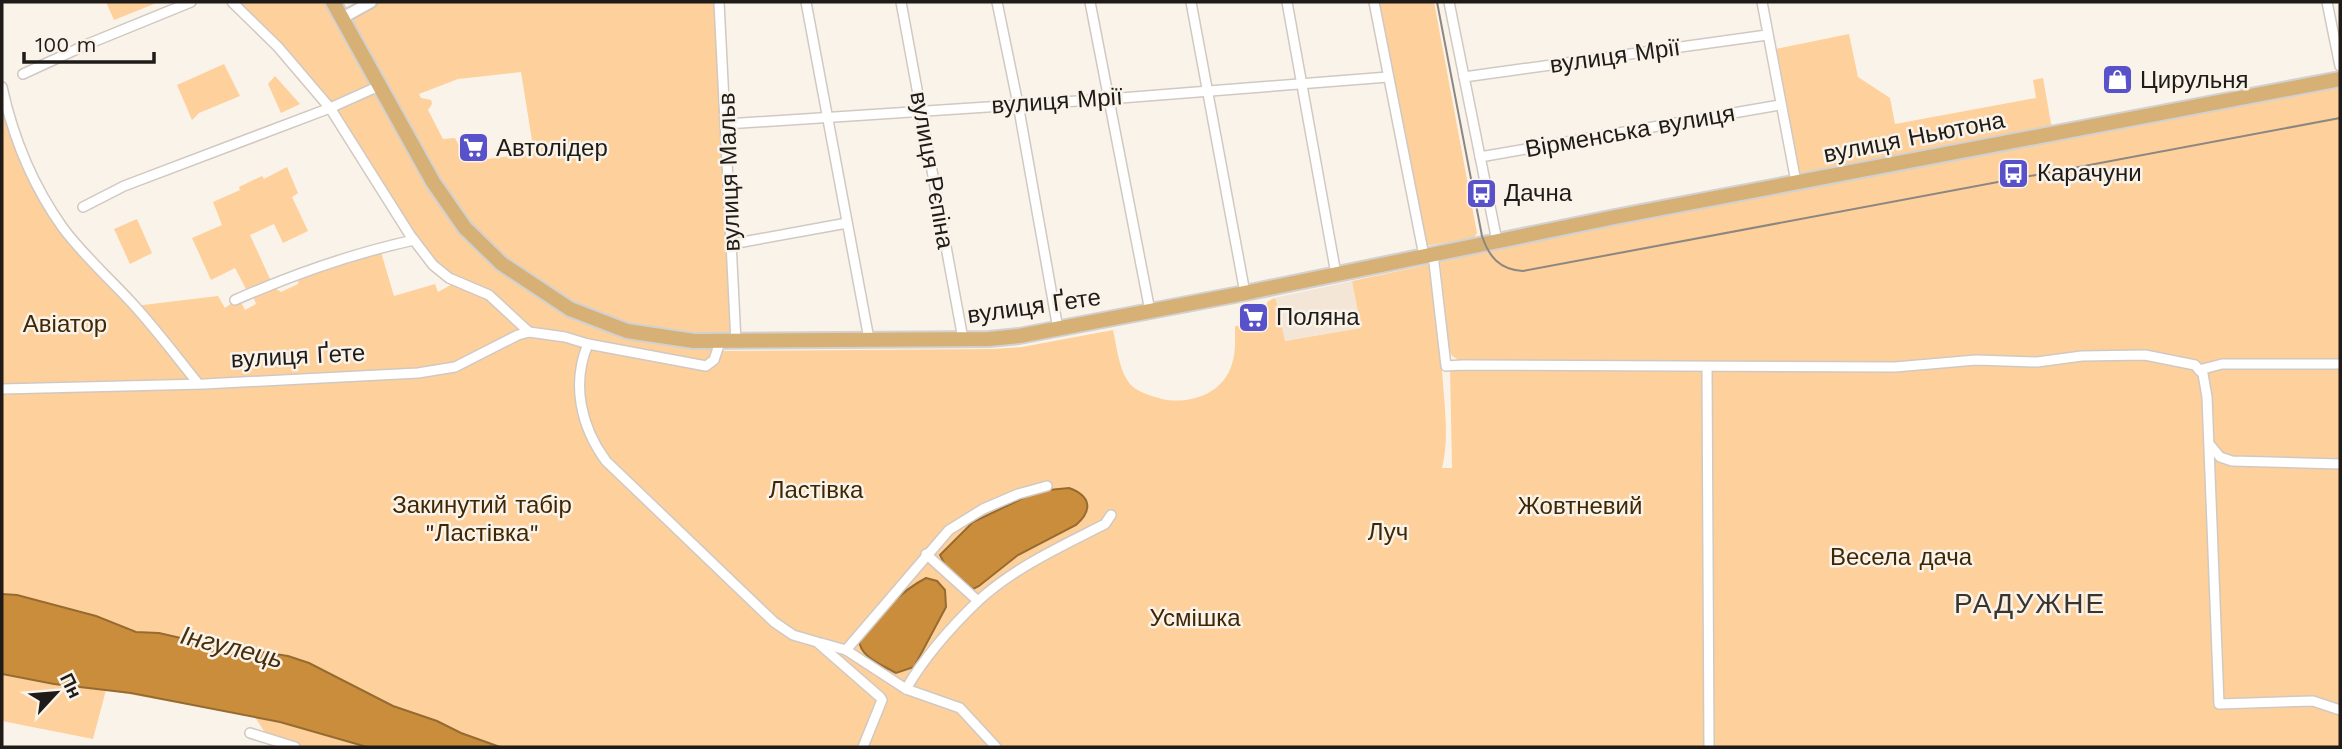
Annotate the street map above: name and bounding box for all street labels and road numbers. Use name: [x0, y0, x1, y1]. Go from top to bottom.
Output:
street label: вулиця Мрії: [1548, 33, 1682, 79]
street label: вулиця Мрії: [990, 82, 1124, 120]
street label: вулиця Рєпіна: [904, 89, 960, 251]
street label: вулиця Мальв: [712, 92, 746, 252]
street label: Вірменська вулиця: [1523, 99, 1737, 163]
street label: вулиця Ньютона: [1821, 106, 2008, 168]
street label: вулиця Ґете: [966, 283, 1102, 329]
street label: вулиця Ґете: [230, 339, 366, 373]

